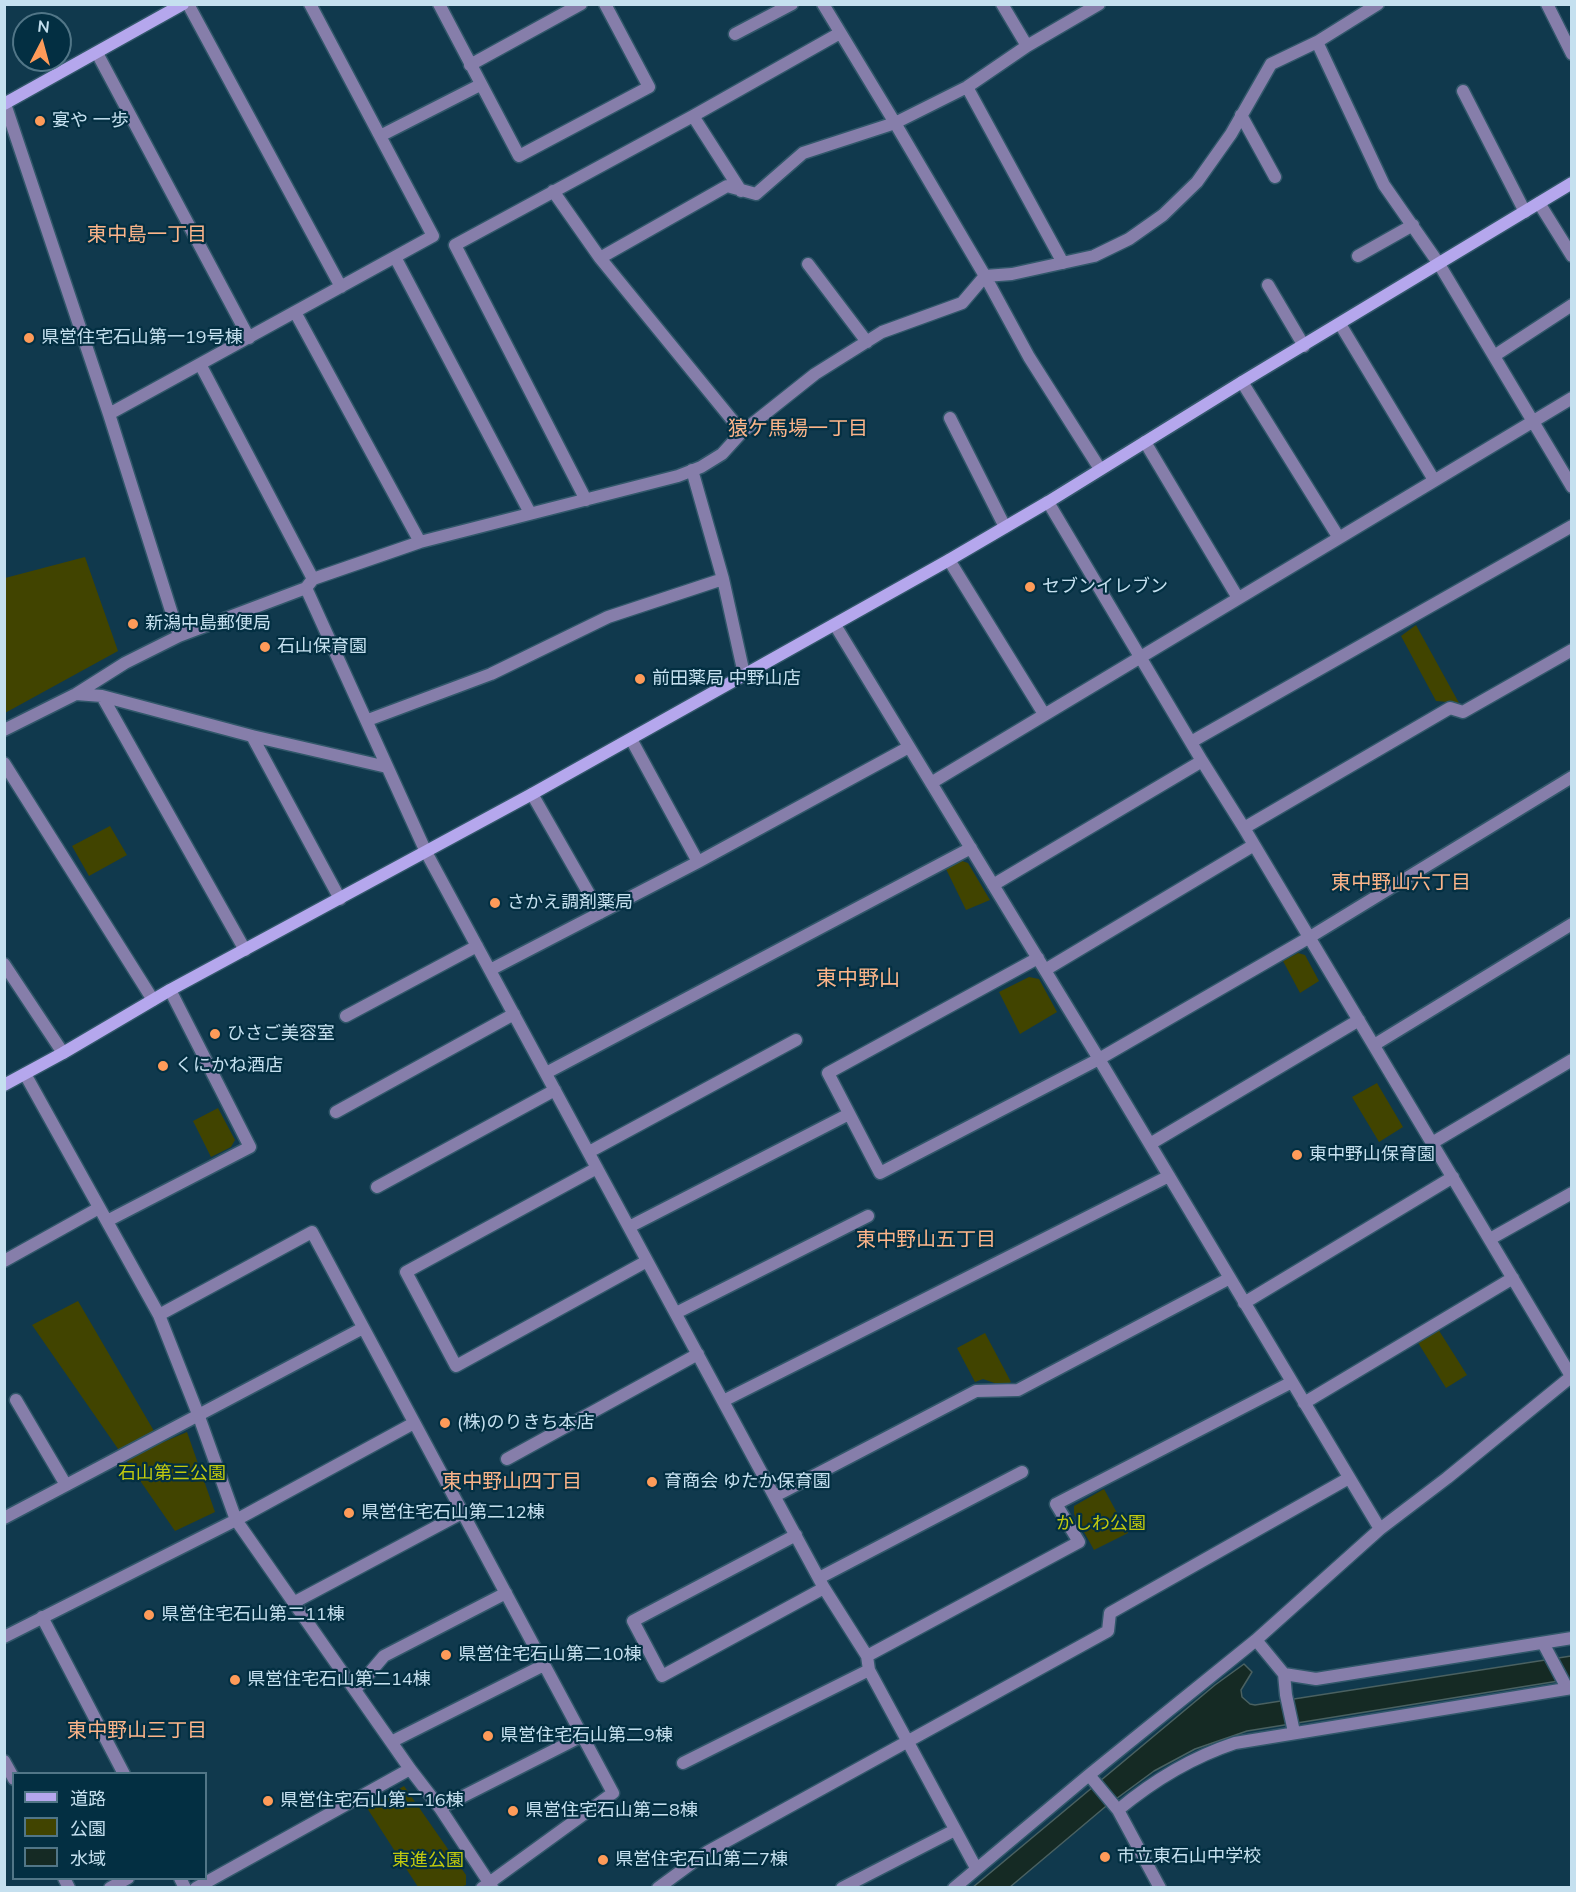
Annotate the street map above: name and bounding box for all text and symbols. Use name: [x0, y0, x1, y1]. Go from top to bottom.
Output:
north arrow: [12, 12, 72, 72]
text: N: [37, 16, 51, 37]
place label: 宴や 一歩: [52, 110, 129, 132]
marker: 宴や 一歩: [33, 114, 47, 128]
district label: 東中島一丁目: [87, 223, 207, 247]
place label: 県営住宅石山第一19号棟: [41, 327, 243, 349]
marker: 県営住宅石山第一19号棟: [22, 331, 36, 345]
district label: 猿ケ馬場一丁目: [728, 417, 868, 441]
place label: セブンイレブン: [1042, 576, 1168, 598]
marker: セブンイレブン: [1023, 580, 1037, 594]
place label: 新潟中島郵便局: [145, 613, 271, 635]
marker: 新潟中島郵便局: [126, 617, 140, 631]
place label: 石山保育園: [277, 636, 367, 658]
marker: 石山保育園: [258, 640, 272, 654]
place label: 前田薬局 中野山店: [652, 668, 801, 690]
marker: 前田薬局 中野山店: [633, 672, 647, 686]
district label: 東中野山六丁目: [1331, 871, 1471, 895]
place label: さかえ調剤薬局: [507, 892, 633, 914]
marker: さかえ調剤薬局: [488, 896, 502, 910]
district label: 東中野山: [816, 966, 900, 992]
place label: ひさご美容室: [227, 1023, 335, 1045]
marker: ひさご美容室: [208, 1027, 222, 1041]
place label: くにかね酒店: [175, 1055, 283, 1077]
marker: くにかね酒店: [156, 1059, 170, 1073]
place label: 東中野山保育園: [1309, 1144, 1435, 1166]
marker: 東中野山保育園: [1290, 1148, 1304, 1162]
district label: 東中野山五丁目: [856, 1228, 996, 1252]
place label: (株)のりきち本店: [457, 1412, 594, 1434]
marker: (株)のりきち本店: [438, 1416, 452, 1430]
park label: 石山第三公園: [118, 1463, 226, 1485]
district label: 東中野山四丁目: [442, 1470, 582, 1494]
place label: 育商会 ゆたか保育園: [664, 1471, 831, 1493]
marker: 育商会 ゆたか保育園: [645, 1475, 659, 1489]
place label: 県営住宅石山第二12棟: [361, 1502, 545, 1524]
marker: 県営住宅石山第二12棟: [342, 1506, 356, 1520]
park label: かしわ公園: [1056, 1513, 1146, 1535]
place label: 県営住宅石山第二11棟: [161, 1604, 345, 1626]
marker: 県営住宅石山第二11棟: [142, 1608, 156, 1622]
place label: 県営住宅石山第二10棟: [458, 1644, 642, 1666]
marker: 県営住宅石山第二10棟: [439, 1648, 453, 1662]
place label: 県営住宅石山第二14棟: [247, 1669, 431, 1691]
marker: 県営住宅石山第二14棟: [228, 1673, 242, 1687]
district label: 東中野山三丁目: [67, 1719, 207, 1743]
place label: 県営住宅石山第二9棟: [500, 1725, 673, 1747]
marker: 県営住宅石山第二9棟: [481, 1729, 495, 1743]
legend: [12, 1772, 207, 1880]
text: 道路: [70, 1787, 106, 1810]
place label: 県営住宅石山第二16棟: [280, 1790, 464, 1812]
marker: 県営住宅石山第二16棟: [261, 1794, 275, 1808]
place label: 県営住宅石山第二8棟: [525, 1800, 698, 1822]
marker: 県営住宅石山第二8棟: [506, 1804, 520, 1818]
text: 公園: [70, 1817, 106, 1840]
place label: 市立東石山中学校: [1117, 1846, 1261, 1868]
text: 水域: [70, 1847, 106, 1870]
place label: 県営住宅石山第二7棟: [615, 1849, 788, 1871]
park label: 東進公園: [392, 1850, 464, 1872]
marker: 市立東石山中学校: [1098, 1850, 1112, 1864]
marker: 県営住宅石山第二7棟: [596, 1853, 610, 1867]

